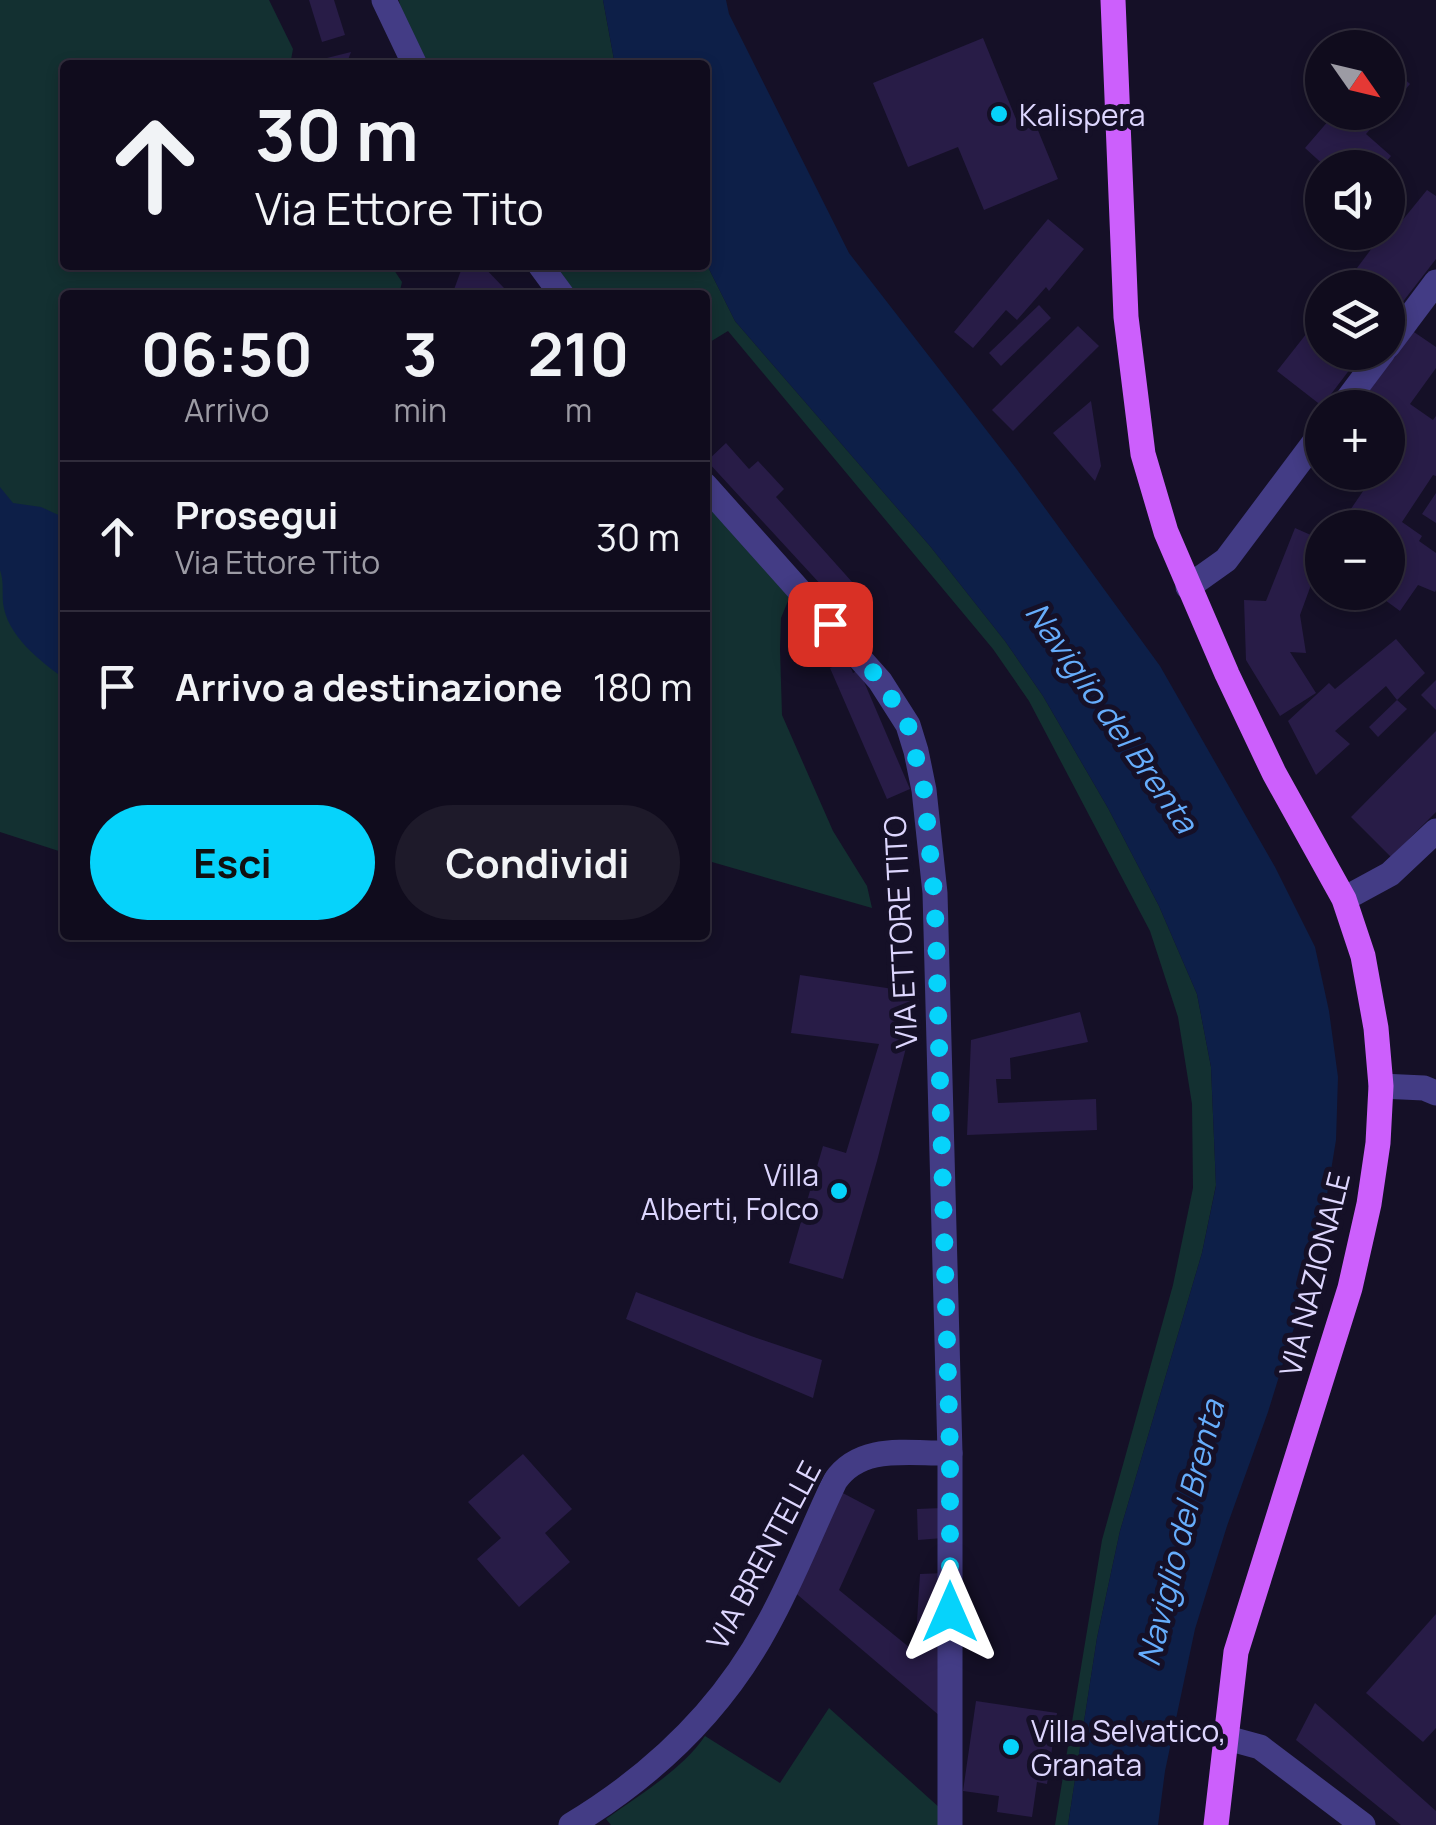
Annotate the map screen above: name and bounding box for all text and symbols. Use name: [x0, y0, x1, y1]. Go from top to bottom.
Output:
north arrow: [1305, 30, 1405, 130]
map controls: [1305, 30, 1405, 610]
text: 30 m: [255, 86, 419, 182]
place label: Kalispera: [1019, 94, 1145, 135]
icon: ahead: [90, 100, 220, 230]
marker: Kalispera: [988, 103, 1010, 125]
button: sound: [1305, 150, 1405, 250]
text: Via Ettore Tito: [255, 177, 544, 239]
button: layers: [1305, 270, 1405, 370]
text: 06:50: [141, 312, 313, 394]
text: 3: [403, 312, 438, 394]
text: 210: [528, 312, 629, 394]
text: Arrivo: [184, 388, 269, 432]
text: min: [393, 388, 447, 432]
text: m: [565, 388, 592, 432]
button: +: [1305, 390, 1405, 490]
text: Prosegui: [175, 488, 338, 540]
icon: ahead: [90, 509, 145, 564]
text: 30 m: [596, 510, 680, 562]
button: −: [1305, 510, 1405, 610]
text: Via Ettore Tito: [175, 540, 380, 584]
pin: [788, 582, 873, 667]
water label: Naviglio del Brenta: [1016, 593, 1209, 843]
icon: arrive: [803, 597, 858, 652]
icon: arrive: [90, 659, 145, 714]
text: Arrivo a destinazione: [175, 660, 563, 712]
text: 180 m: [593, 660, 693, 712]
button: Esci: [90, 805, 375, 920]
button: Condividi: [395, 805, 680, 920]
street label: VIA ETTORE TITO: [873, 815, 927, 1049]
place label: Villa Alberti, Folco: [641, 1154, 819, 1229]
street label: VIA NAZIONALE: [1269, 1168, 1359, 1380]
marker: Villa Alberti, Folco: [828, 1180, 850, 1202]
water label: Naviglio del Brenta: [1126, 1393, 1235, 1670]
street label: VIA BRENTELLE: [696, 1454, 830, 1656]
position arrow: [898, 1560, 1002, 1664]
place label: Villa Selvatico, Granata: [1031, 1710, 1227, 1785]
marker: Villa Selvatico, Granata: [1000, 1736, 1022, 1758]

